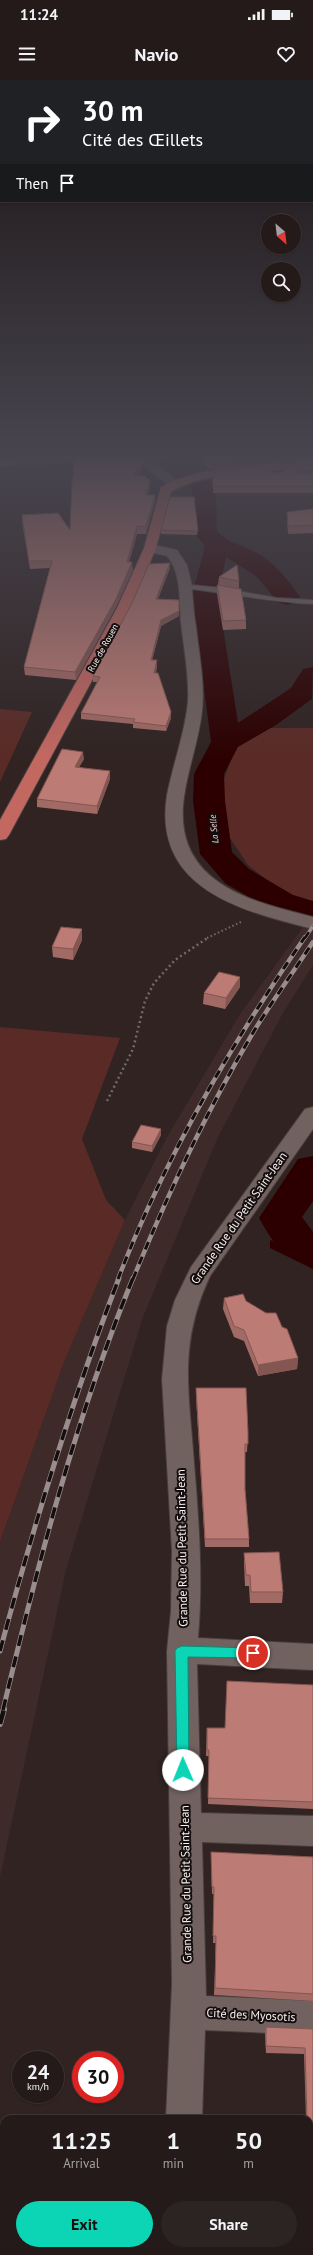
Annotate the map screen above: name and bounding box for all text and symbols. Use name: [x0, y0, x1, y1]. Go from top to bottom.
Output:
text: 11:24: [20, 5, 58, 24]
icon: menu: [16, 43, 38, 65]
text: Navio: [135, 43, 178, 66]
icon: heart: [275, 43, 297, 65]
text: 30 m: [82, 92, 143, 129]
icon: right: [16, 96, 68, 148]
text: Cité des Œillets: [82, 128, 203, 151]
icon: arrive: [56, 172, 78, 194]
text: Then: [16, 174, 48, 193]
north arrow: [261, 214, 301, 254]
map controls: [261, 214, 301, 302]
button: search: [261, 262, 301, 302]
street label: Rue de Rouen: [85, 622, 120, 674]
water label: La Selle: [206, 813, 220, 844]
street label: Grande Rue du Petit Saint-Jean: [187, 1149, 290, 1287]
street label: Grande Rue du Petit Saint-Jean: [173, 1469, 190, 1627]
pin: [236, 1636, 270, 1670]
icon: arrive: [242, 1642, 264, 1664]
position arrow: [162, 1749, 204, 1791]
street label: Grande Rue du Petit Saint-Jean: [177, 1805, 194, 1963]
street label: Cité des Myosotis: [206, 2005, 296, 2024]
speed limit sign: 30: [72, 2051, 124, 2103]
text: 24: [27, 2059, 49, 2085]
text: km/h: [27, 2080, 49, 2093]
text: 11:25: [51, 2125, 112, 2156]
text: 1: [167, 2125, 180, 2156]
text: 50: [235, 2125, 262, 2156]
text: Arrival: [63, 2155, 100, 2172]
text: min: [163, 2155, 184, 2172]
text: m: [243, 2155, 254, 2172]
button: Exit: [16, 2201, 153, 2247]
button: Share: [161, 2201, 297, 2247]

